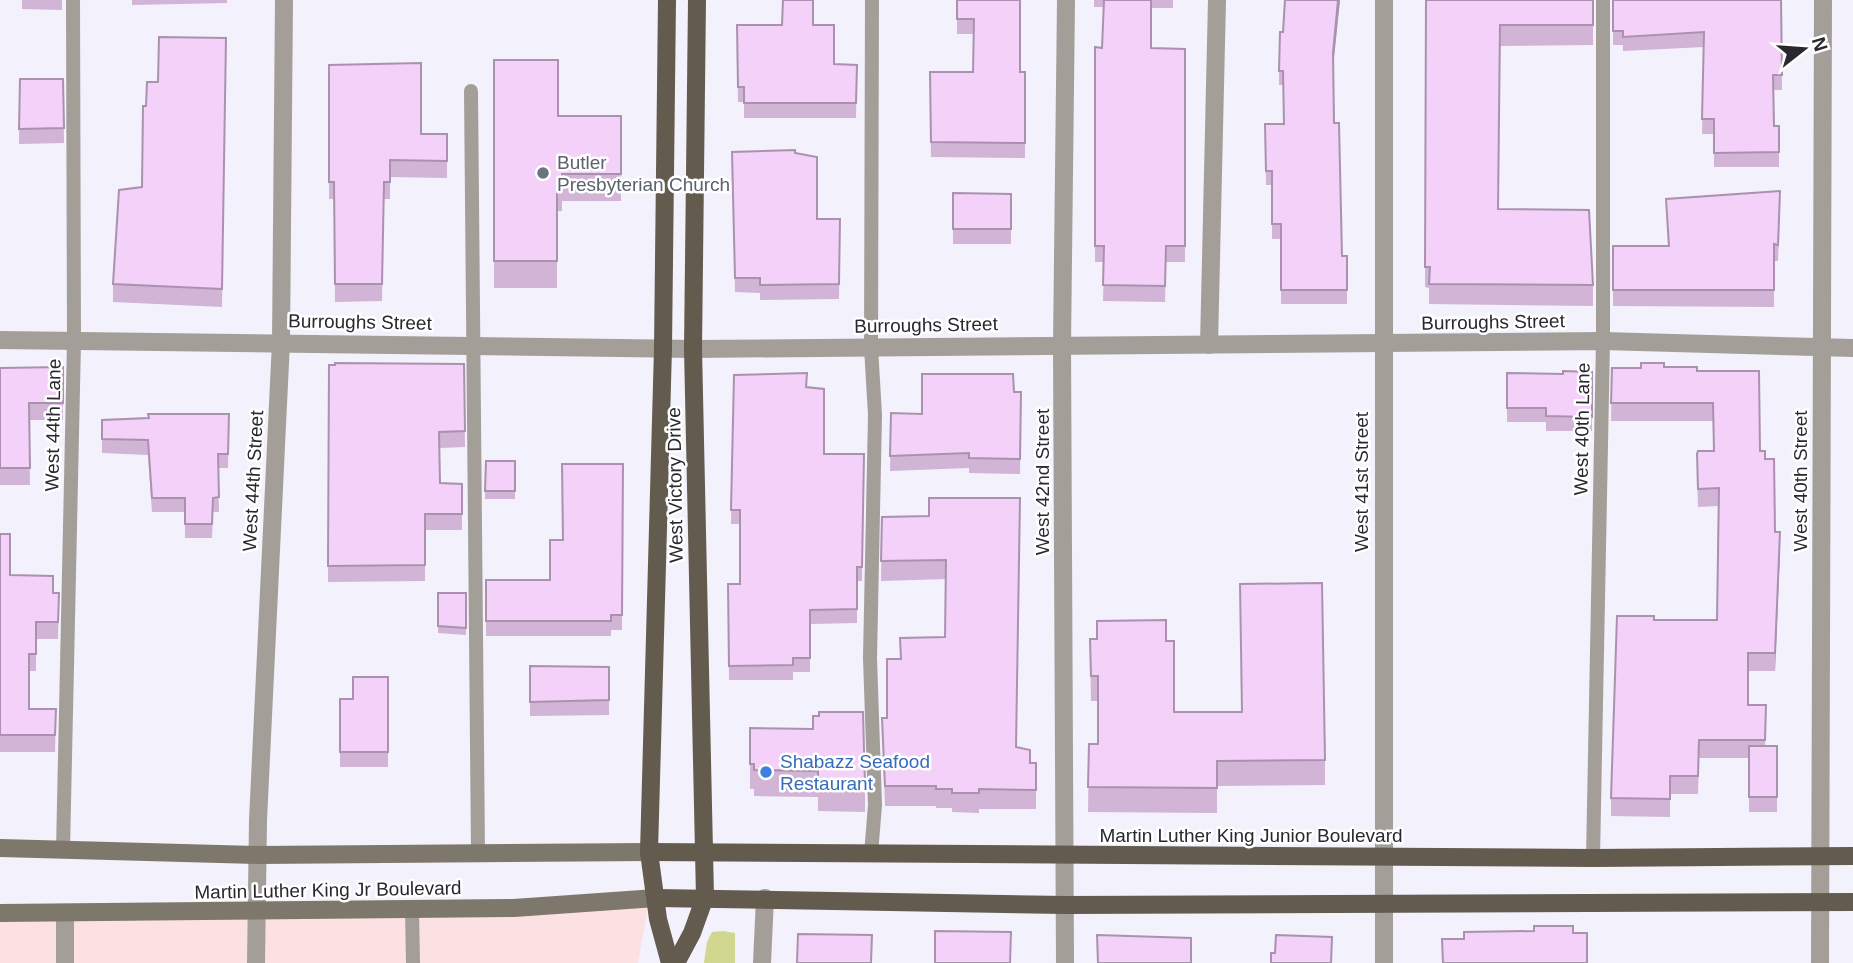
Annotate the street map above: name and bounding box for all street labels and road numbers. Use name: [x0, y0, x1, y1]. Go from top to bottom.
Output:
street label: Burroughs Street: [288, 310, 433, 334]
street label: Burroughs Street: [1421, 310, 1566, 334]
street label: Burroughs Street: [854, 313, 999, 337]
street label: West 44th Lane: [41, 358, 65, 492]
street label: West 40th Lane: [1570, 362, 1594, 496]
street label: West Victory Drive: [663, 407, 687, 563]
street label: West 42nd Street: [1032, 408, 1053, 555]
street label: West 44th Street: [239, 409, 267, 552]
street label: West 40th Street: [1790, 410, 1811, 552]
street label: West 41st Street: [1351, 411, 1372, 552]
street label: Martin Luther King Junior Boulevard: [1099, 825, 1403, 846]
street label: Martin Luther King Jr Boulevard: [194, 877, 462, 903]

